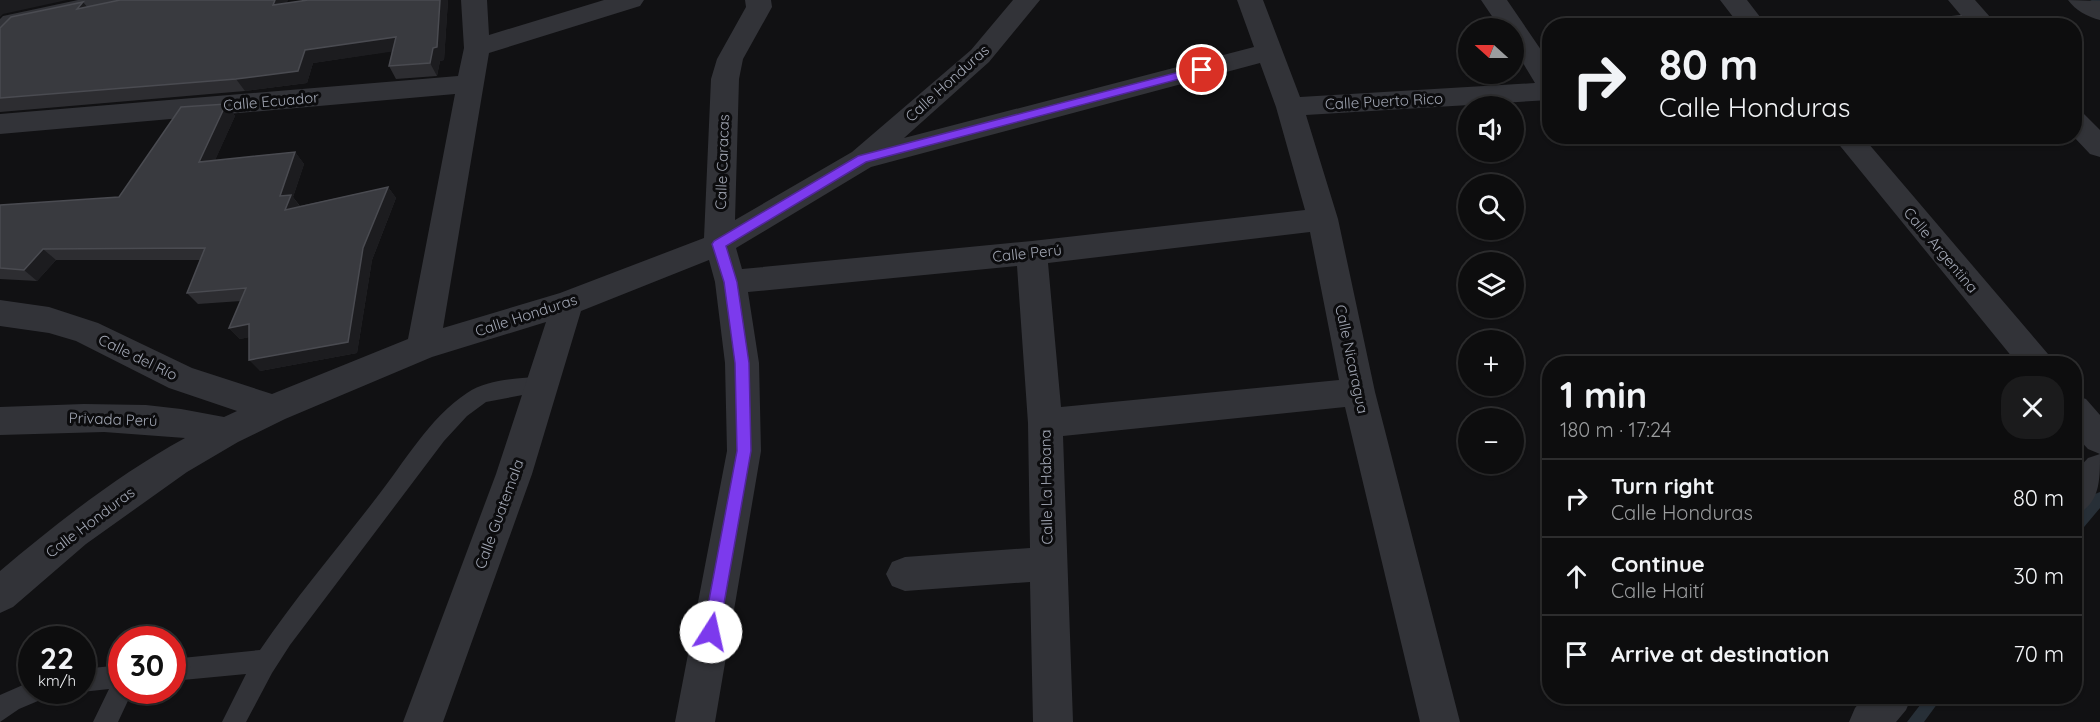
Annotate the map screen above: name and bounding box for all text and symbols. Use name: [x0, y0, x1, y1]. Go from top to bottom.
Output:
north arrow: [1458, 18, 1524, 84]
map controls: [1458, 18, 1524, 474]
text: 80 m: [1659, 38, 1758, 91]
street label: Calle Honduras: [901, 40, 993, 126]
icon: right: [1560, 42, 1638, 120]
pin: [1176, 44, 1227, 95]
icon: arrive: [1185, 53, 1218, 86]
street label: Calle Ecuador: [222, 87, 320, 115]
street label: Calle Puerto Rico: [1325, 88, 1443, 114]
text: Calle Honduras: [1659, 90, 1850, 124]
button: sound: [1458, 96, 1524, 162]
street label: Calle Caracas: [711, 114, 733, 210]
button: search: [1458, 174, 1524, 240]
street label: Calle Argentina: [1900, 203, 1982, 297]
street label: Calle Perú: [991, 240, 1063, 266]
button: layers: [1458, 252, 1524, 318]
street label: Calle Honduras: [473, 290, 579, 340]
street label: Calle Nicaragua: [1331, 303, 1373, 415]
street label: Calle del Río: [95, 330, 181, 384]
button: +: [1458, 330, 1524, 396]
text: 1 min: [1560, 372, 1647, 417]
button: close: [2001, 376, 2064, 439]
street label: Privada Perú: [68, 408, 158, 430]
button: −: [1458, 408, 1524, 474]
text: 180 m · 17:24: [1560, 417, 1671, 442]
street label: Calle La Habana: [1035, 429, 1057, 545]
street label: Calle Guatemala: [470, 457, 528, 571]
text: Turn right: [1611, 472, 1715, 500]
street label: Calle Honduras: [42, 482, 138, 562]
icon: right: [1560, 482, 1593, 515]
text: 80 m: [2013, 484, 2064, 512]
text: Calle Honduras: [1611, 500, 1753, 525]
text: Continue: [1611, 550, 1705, 578]
icon: ahead: [1560, 560, 1593, 593]
text: 30 m: [2013, 562, 2064, 590]
text: Calle Haití: [1611, 578, 1704, 603]
position arrow: [679, 600, 743, 664]
speed limit sign: 30: [108, 626, 186, 704]
icon: arrive: [1560, 638, 1593, 671]
text: 22: [40, 639, 74, 677]
text: Arrive at destination: [1611, 640, 1829, 668]
text: 70 m: [2014, 640, 2064, 668]
text: km/h: [38, 671, 76, 690]

